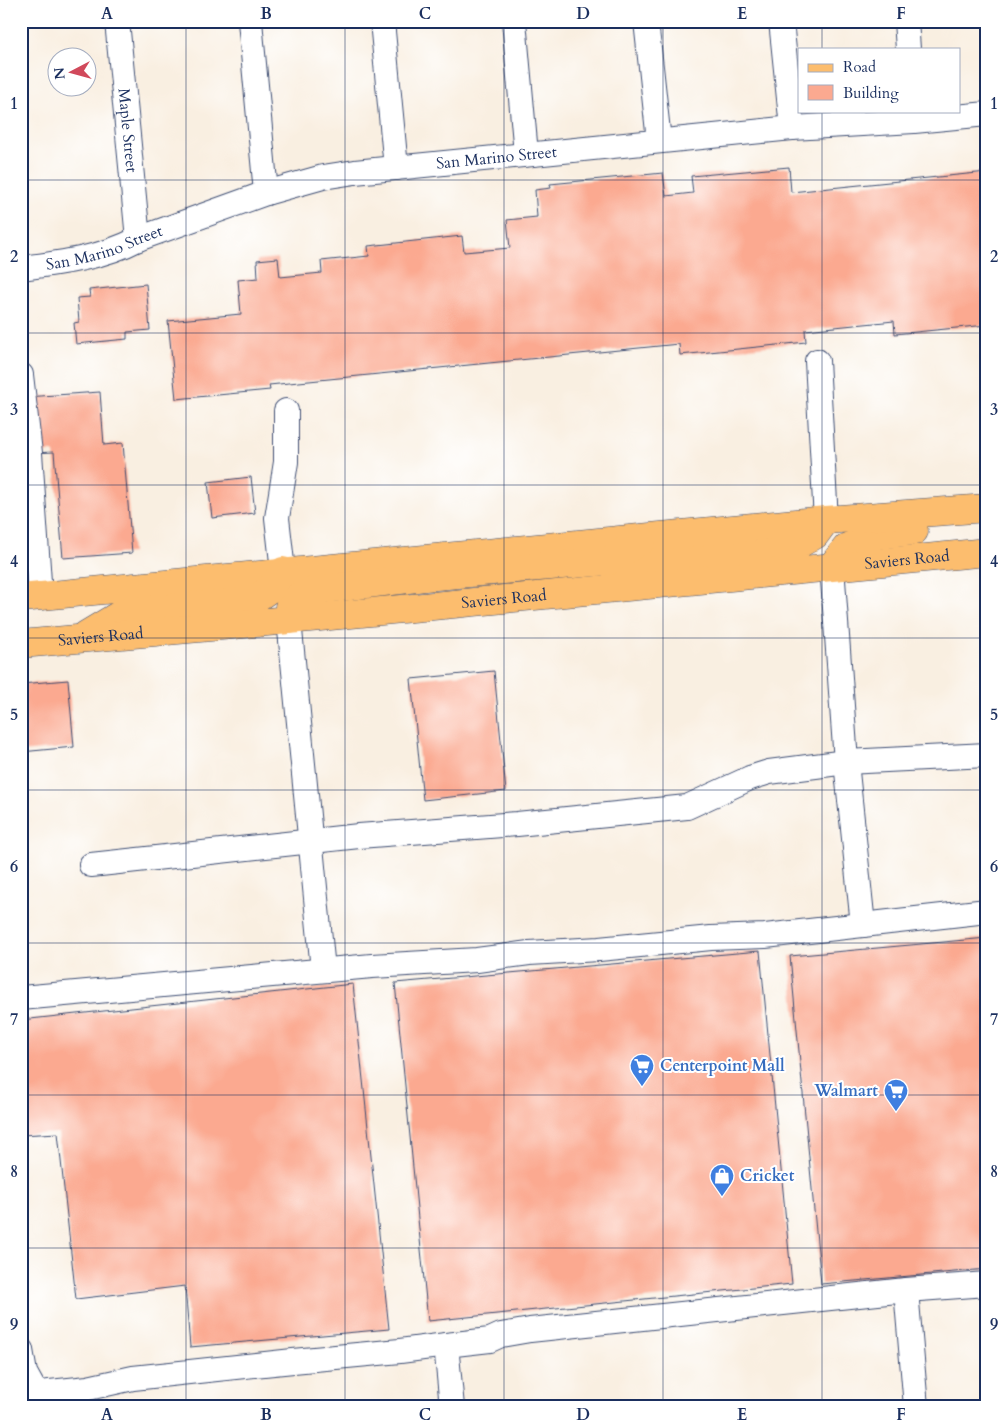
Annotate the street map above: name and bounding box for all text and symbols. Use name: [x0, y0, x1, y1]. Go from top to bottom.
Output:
text: A: [101, 3, 113, 25]
text: B: [260, 3, 272, 25]
text: C: [419, 3, 431, 25]
text: D: [576, 3, 590, 25]
text: E: [737, 3, 747, 25]
text: F: [896, 3, 906, 25]
north arrow: [48, 48, 98, 98]
legend: [798, 48, 960, 112]
text: Road: [843, 57, 876, 77]
text: N: [49, 66, 70, 80]
text: Building: [843, 83, 899, 103]
street label: Maple Street: [113, 87, 143, 174]
text: 1: [10, 93, 18, 115]
text: 1: [990, 93, 998, 115]
street label: San Marino Street: [435, 141, 558, 175]
street label: San Marino Street: [45, 220, 166, 276]
text: 2: [10, 246, 18, 268]
text: 2: [990, 246, 998, 268]
text: 3: [10, 399, 18, 421]
text: 3: [990, 399, 998, 421]
street label: Saviers Road: [863, 545, 951, 575]
text: 4: [10, 551, 18, 573]
text: 4: [990, 551, 998, 573]
street label: Saviers Road: [460, 584, 548, 614]
street label: Saviers Road: [57, 622, 145, 652]
text: 5: [10, 704, 18, 726]
text: 5: [990, 704, 998, 726]
text: 6: [10, 856, 18, 878]
text: 6: [990, 856, 998, 878]
text: 7: [10, 1009, 18, 1031]
text: 7: [990, 1009, 998, 1031]
supermarket icon: Centerpoint Mall: [629, 1053, 655, 1087]
place label: Centerpoint Mall: [660, 1055, 785, 1077]
supermarket icon: Walmart: [883, 1078, 909, 1112]
place label: Walmart: [813, 1080, 878, 1102]
text: 8: [10, 1161, 18, 1183]
text: 8: [990, 1161, 998, 1183]
shop icon: Cricket: [709, 1163, 735, 1197]
place label: Cricket: [740, 1165, 795, 1187]
text: 9: [10, 1314, 18, 1336]
text: 9: [990, 1314, 998, 1336]
text: A: [101, 1404, 113, 1426]
text: B: [260, 1404, 272, 1426]
text: C: [419, 1404, 431, 1426]
text: D: [576, 1404, 590, 1426]
text: E: [737, 1404, 747, 1426]
text: F: [896, 1404, 906, 1426]

